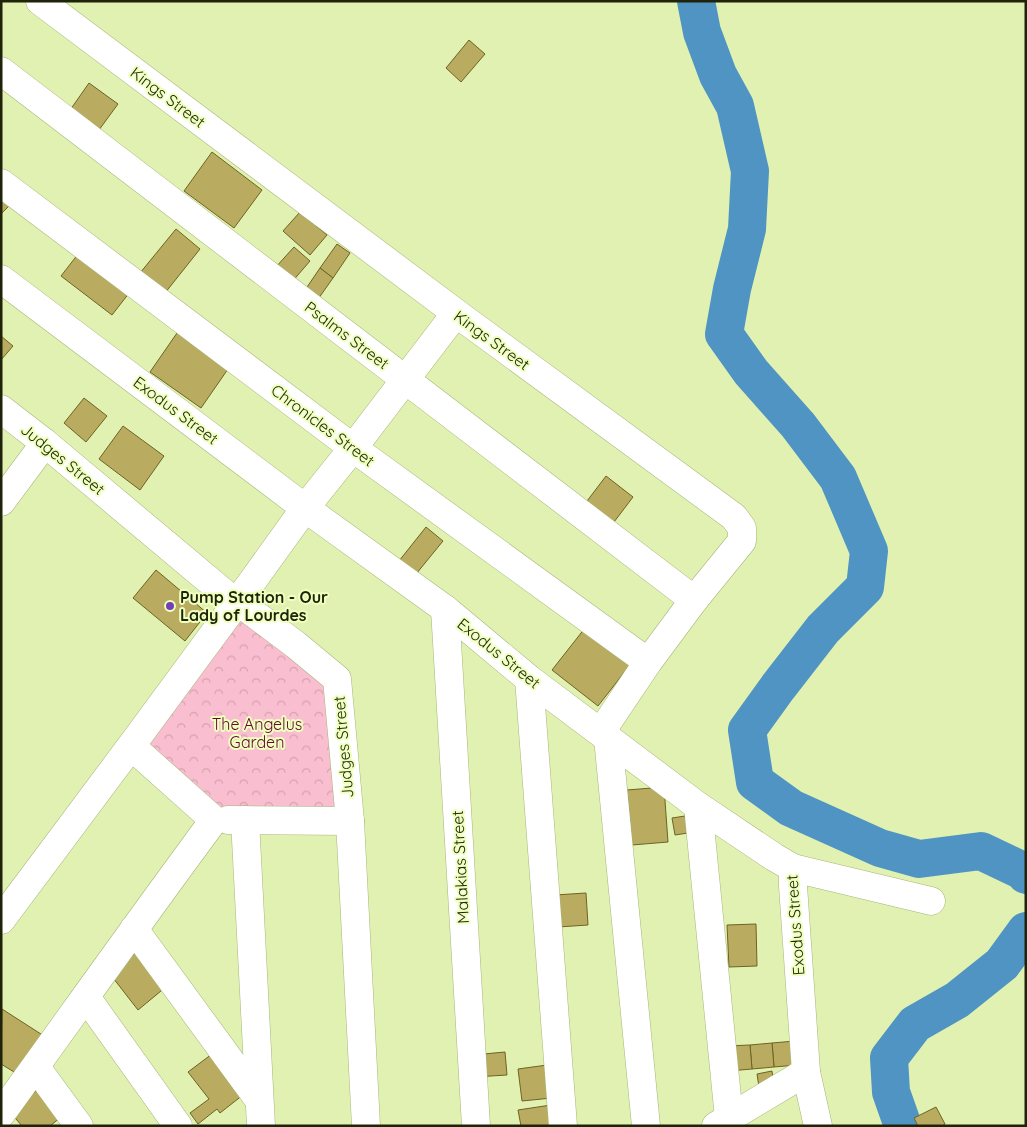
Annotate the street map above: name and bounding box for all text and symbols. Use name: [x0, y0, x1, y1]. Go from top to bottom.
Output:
street label: Kings Street: [126, 62, 210, 132]
street label: Psalms Street: [301, 297, 393, 373]
street label: Kings Street: [450, 306, 534, 374]
street label: Exodus Street: [130, 372, 222, 448]
street label: Chronicles Street: [267, 380, 379, 470]
street label: Judges Street: [17, 419, 109, 499]
place label: Pump Station - Our Lady of Lourdes: [180, 587, 328, 625]
marker: Pump Station - Our Lady of Lourdes: [164, 600, 176, 612]
street label: Exodus Street: [453, 613, 545, 693]
street label: Judges Street: [329, 695, 357, 799]
park label: The Angelus Garden: [212, 714, 302, 752]
street label: Malakias Street: [447, 810, 473, 924]
street label: Exodus Street: [782, 874, 808, 976]

